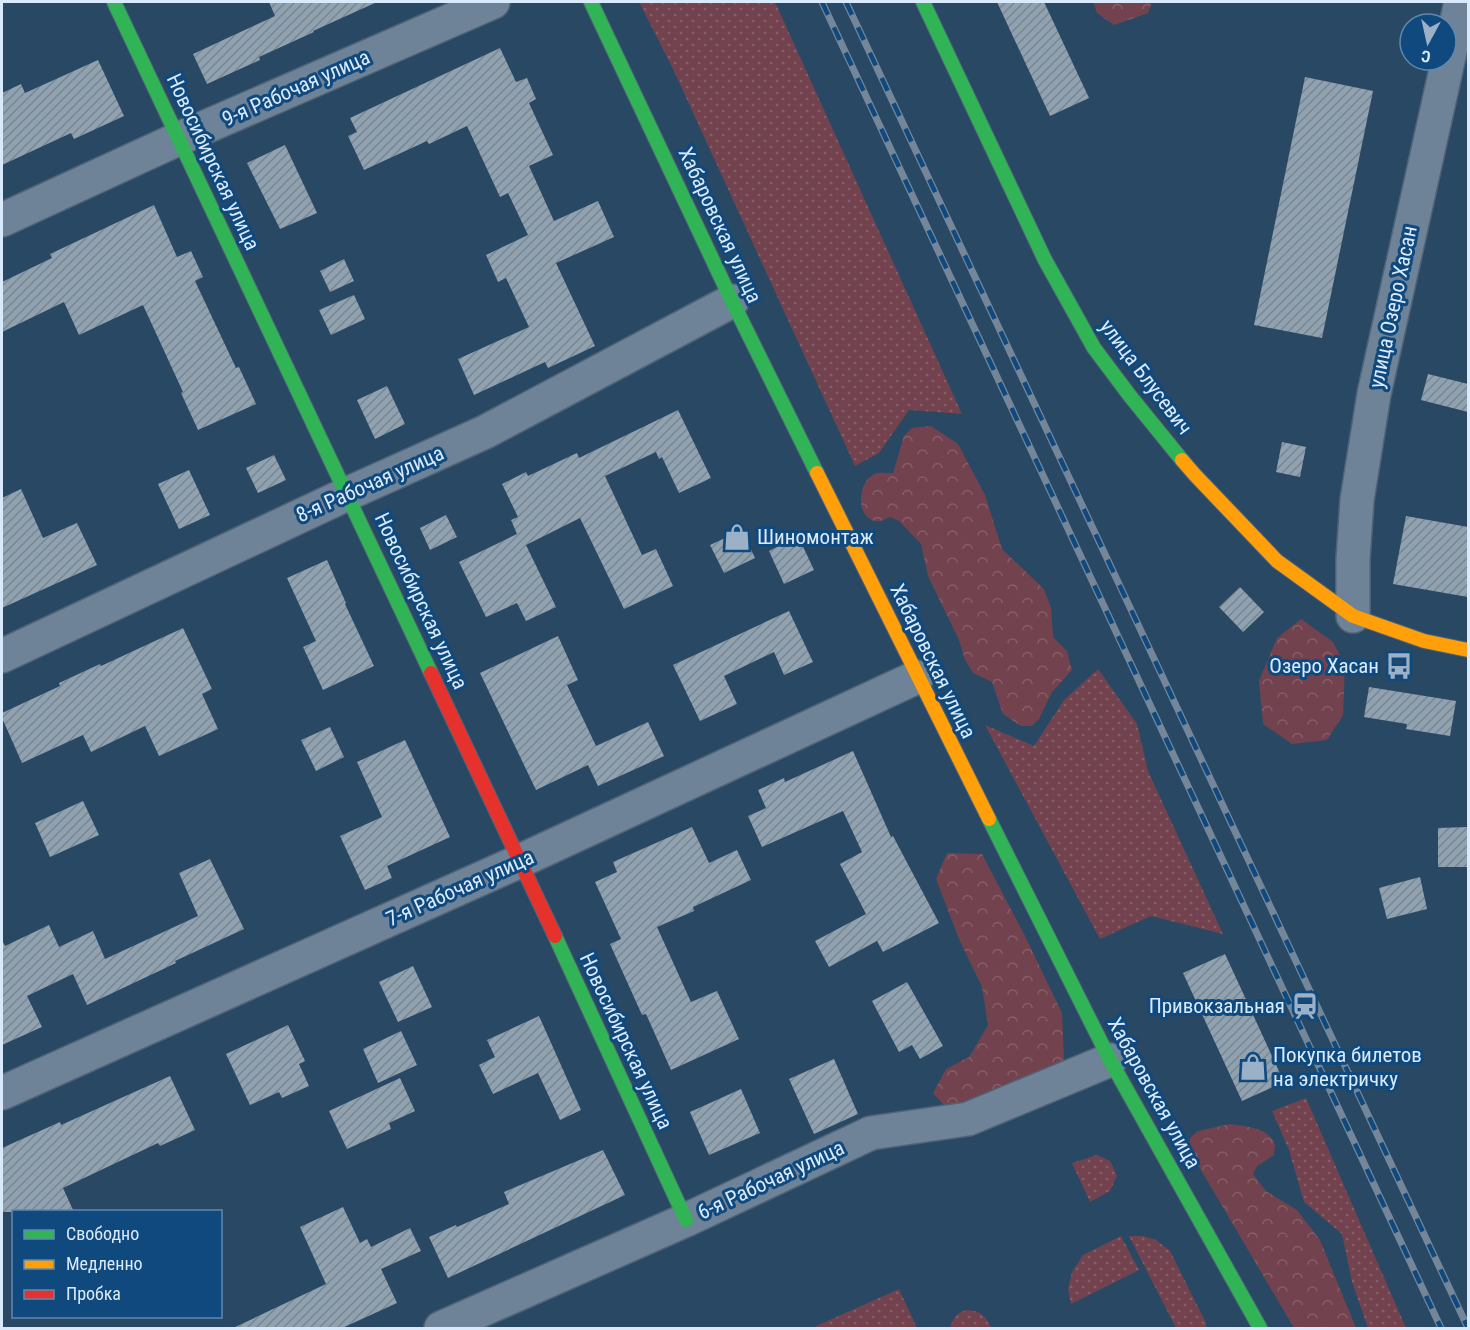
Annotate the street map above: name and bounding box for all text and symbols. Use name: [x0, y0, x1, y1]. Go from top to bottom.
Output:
north arrow: [1398, 12, 1458, 72]
street label: 9-я Рабочая улица: [219, 45, 373, 131]
text: С: [1420, 46, 1432, 66]
street label: Новосибирская улица: [162, 70, 264, 254]
street label: Хабаровская улица: [673, 143, 767, 307]
street label: улица Озеро Хасан: [1364, 224, 1422, 390]
street label: улица Блусевич: [1095, 315, 1197, 439]
street label: 8-я Рабочая улица: [293, 441, 447, 527]
street label: Новосибирская улица: [370, 509, 472, 693]
shop icon: Шиномонтаж: [722, 522, 752, 552]
place label: Шиномонтаж: [757, 525, 874, 549]
street label: Хабаровская улица: [885, 580, 981, 742]
bus stop icon: Озеро Хасан: [1384, 651, 1414, 681]
place label: Озеро Хасан: [1269, 654, 1379, 678]
street label: 7-я Рабочая улица: [383, 845, 537, 931]
street label: Новосибирская улица: [575, 949, 677, 1133]
station icon: Привокзальная: [1290, 991, 1320, 1021]
place label: Привокзальная: [1149, 994, 1285, 1018]
street label: Хабаровская улица: [1103, 1013, 1205, 1173]
place label: Покупка билетов на электричку: [1273, 1043, 1422, 1091]
shop icon: Покупка билетов на электричку: [1238, 1052, 1268, 1082]
street label: 6-я Рабочая улица: [694, 1136, 848, 1224]
legend: [12, 1210, 222, 1318]
text: Свободно: [66, 1223, 139, 1244]
text: Медленно: [66, 1253, 143, 1274]
text: Пробка: [66, 1283, 121, 1304]

